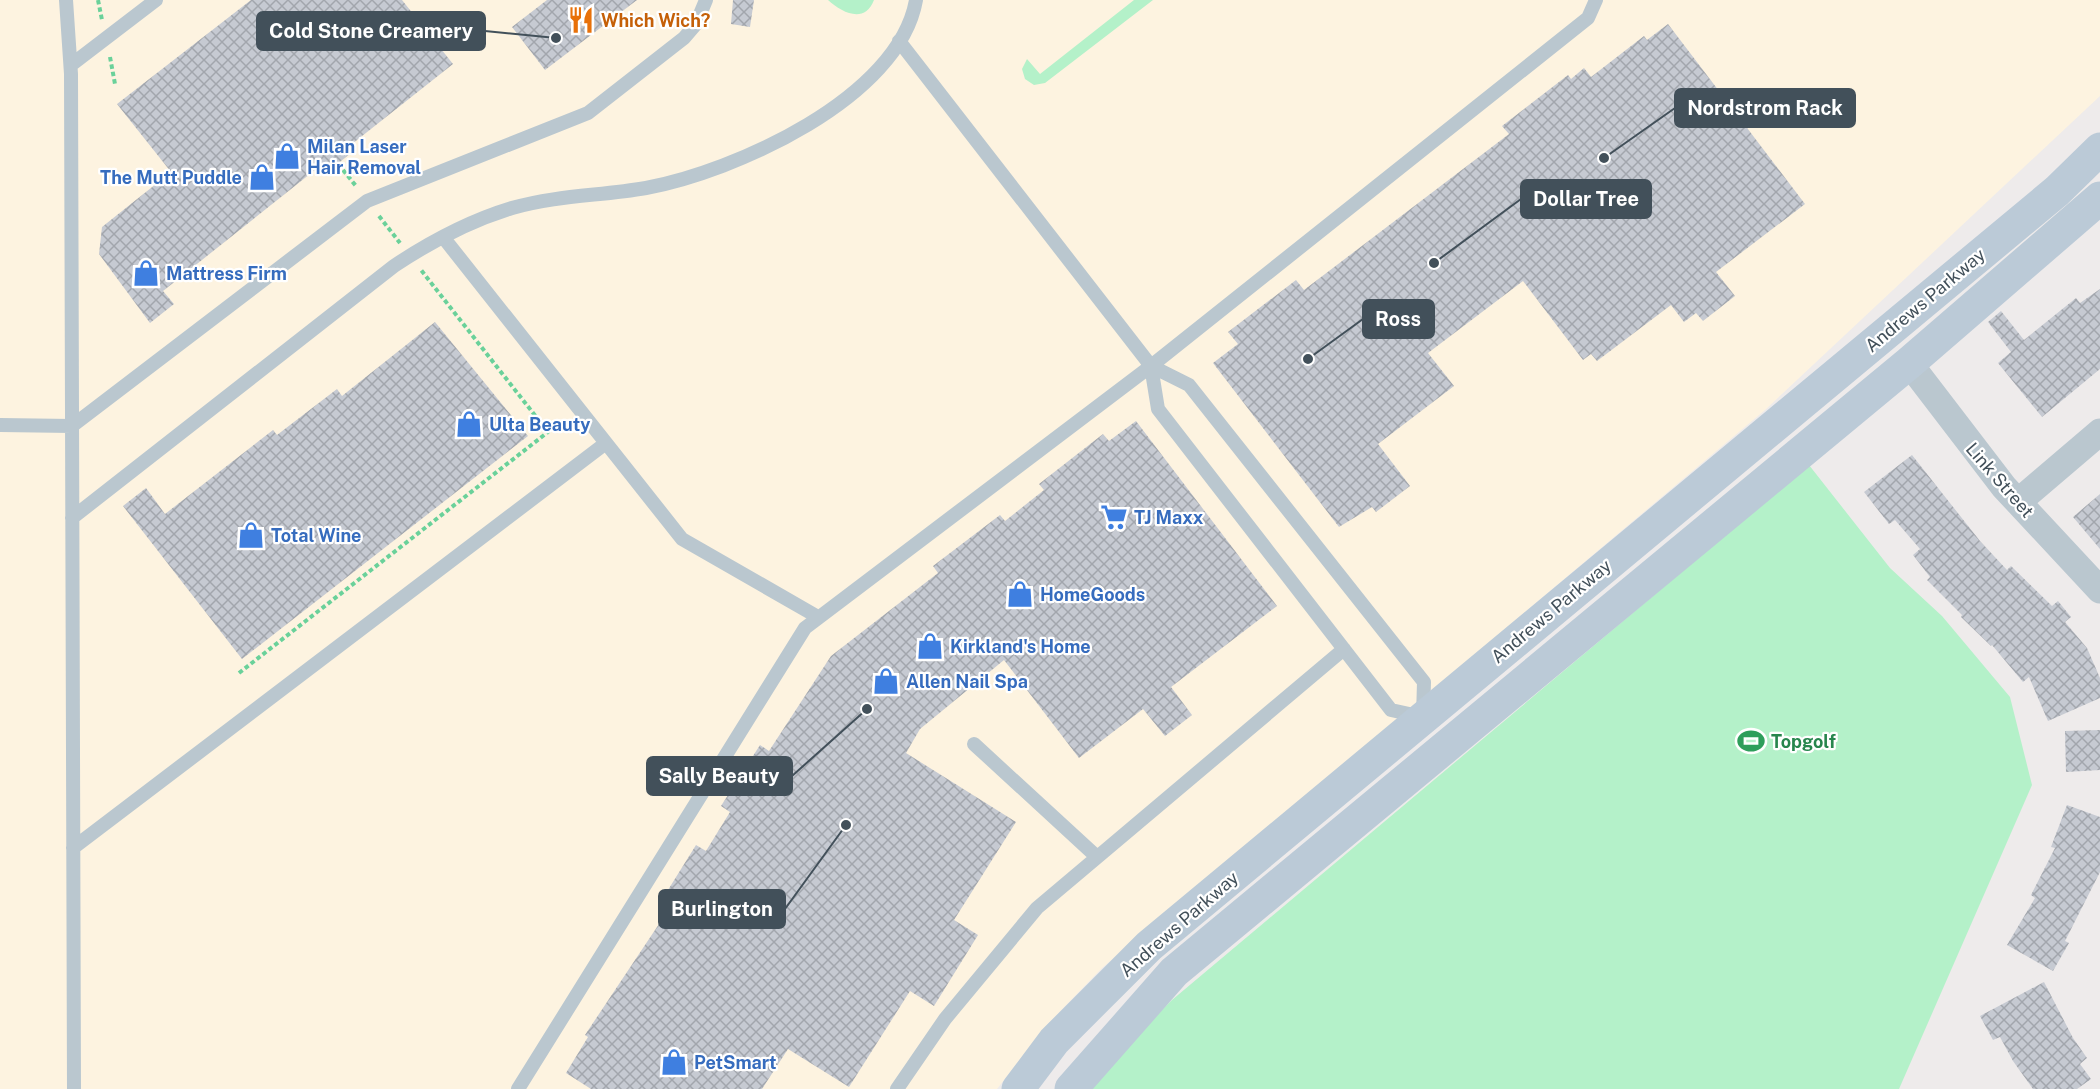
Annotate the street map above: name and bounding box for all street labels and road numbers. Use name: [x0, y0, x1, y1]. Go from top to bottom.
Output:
street label: Andrews Parkway: [1861, 244, 1989, 356]
street label: Link Street: [1962, 438, 2038, 522]
street label: Andrews Parkway: [1487, 555, 1615, 667]
street label: Andrews Parkway: [1116, 867, 1243, 981]

